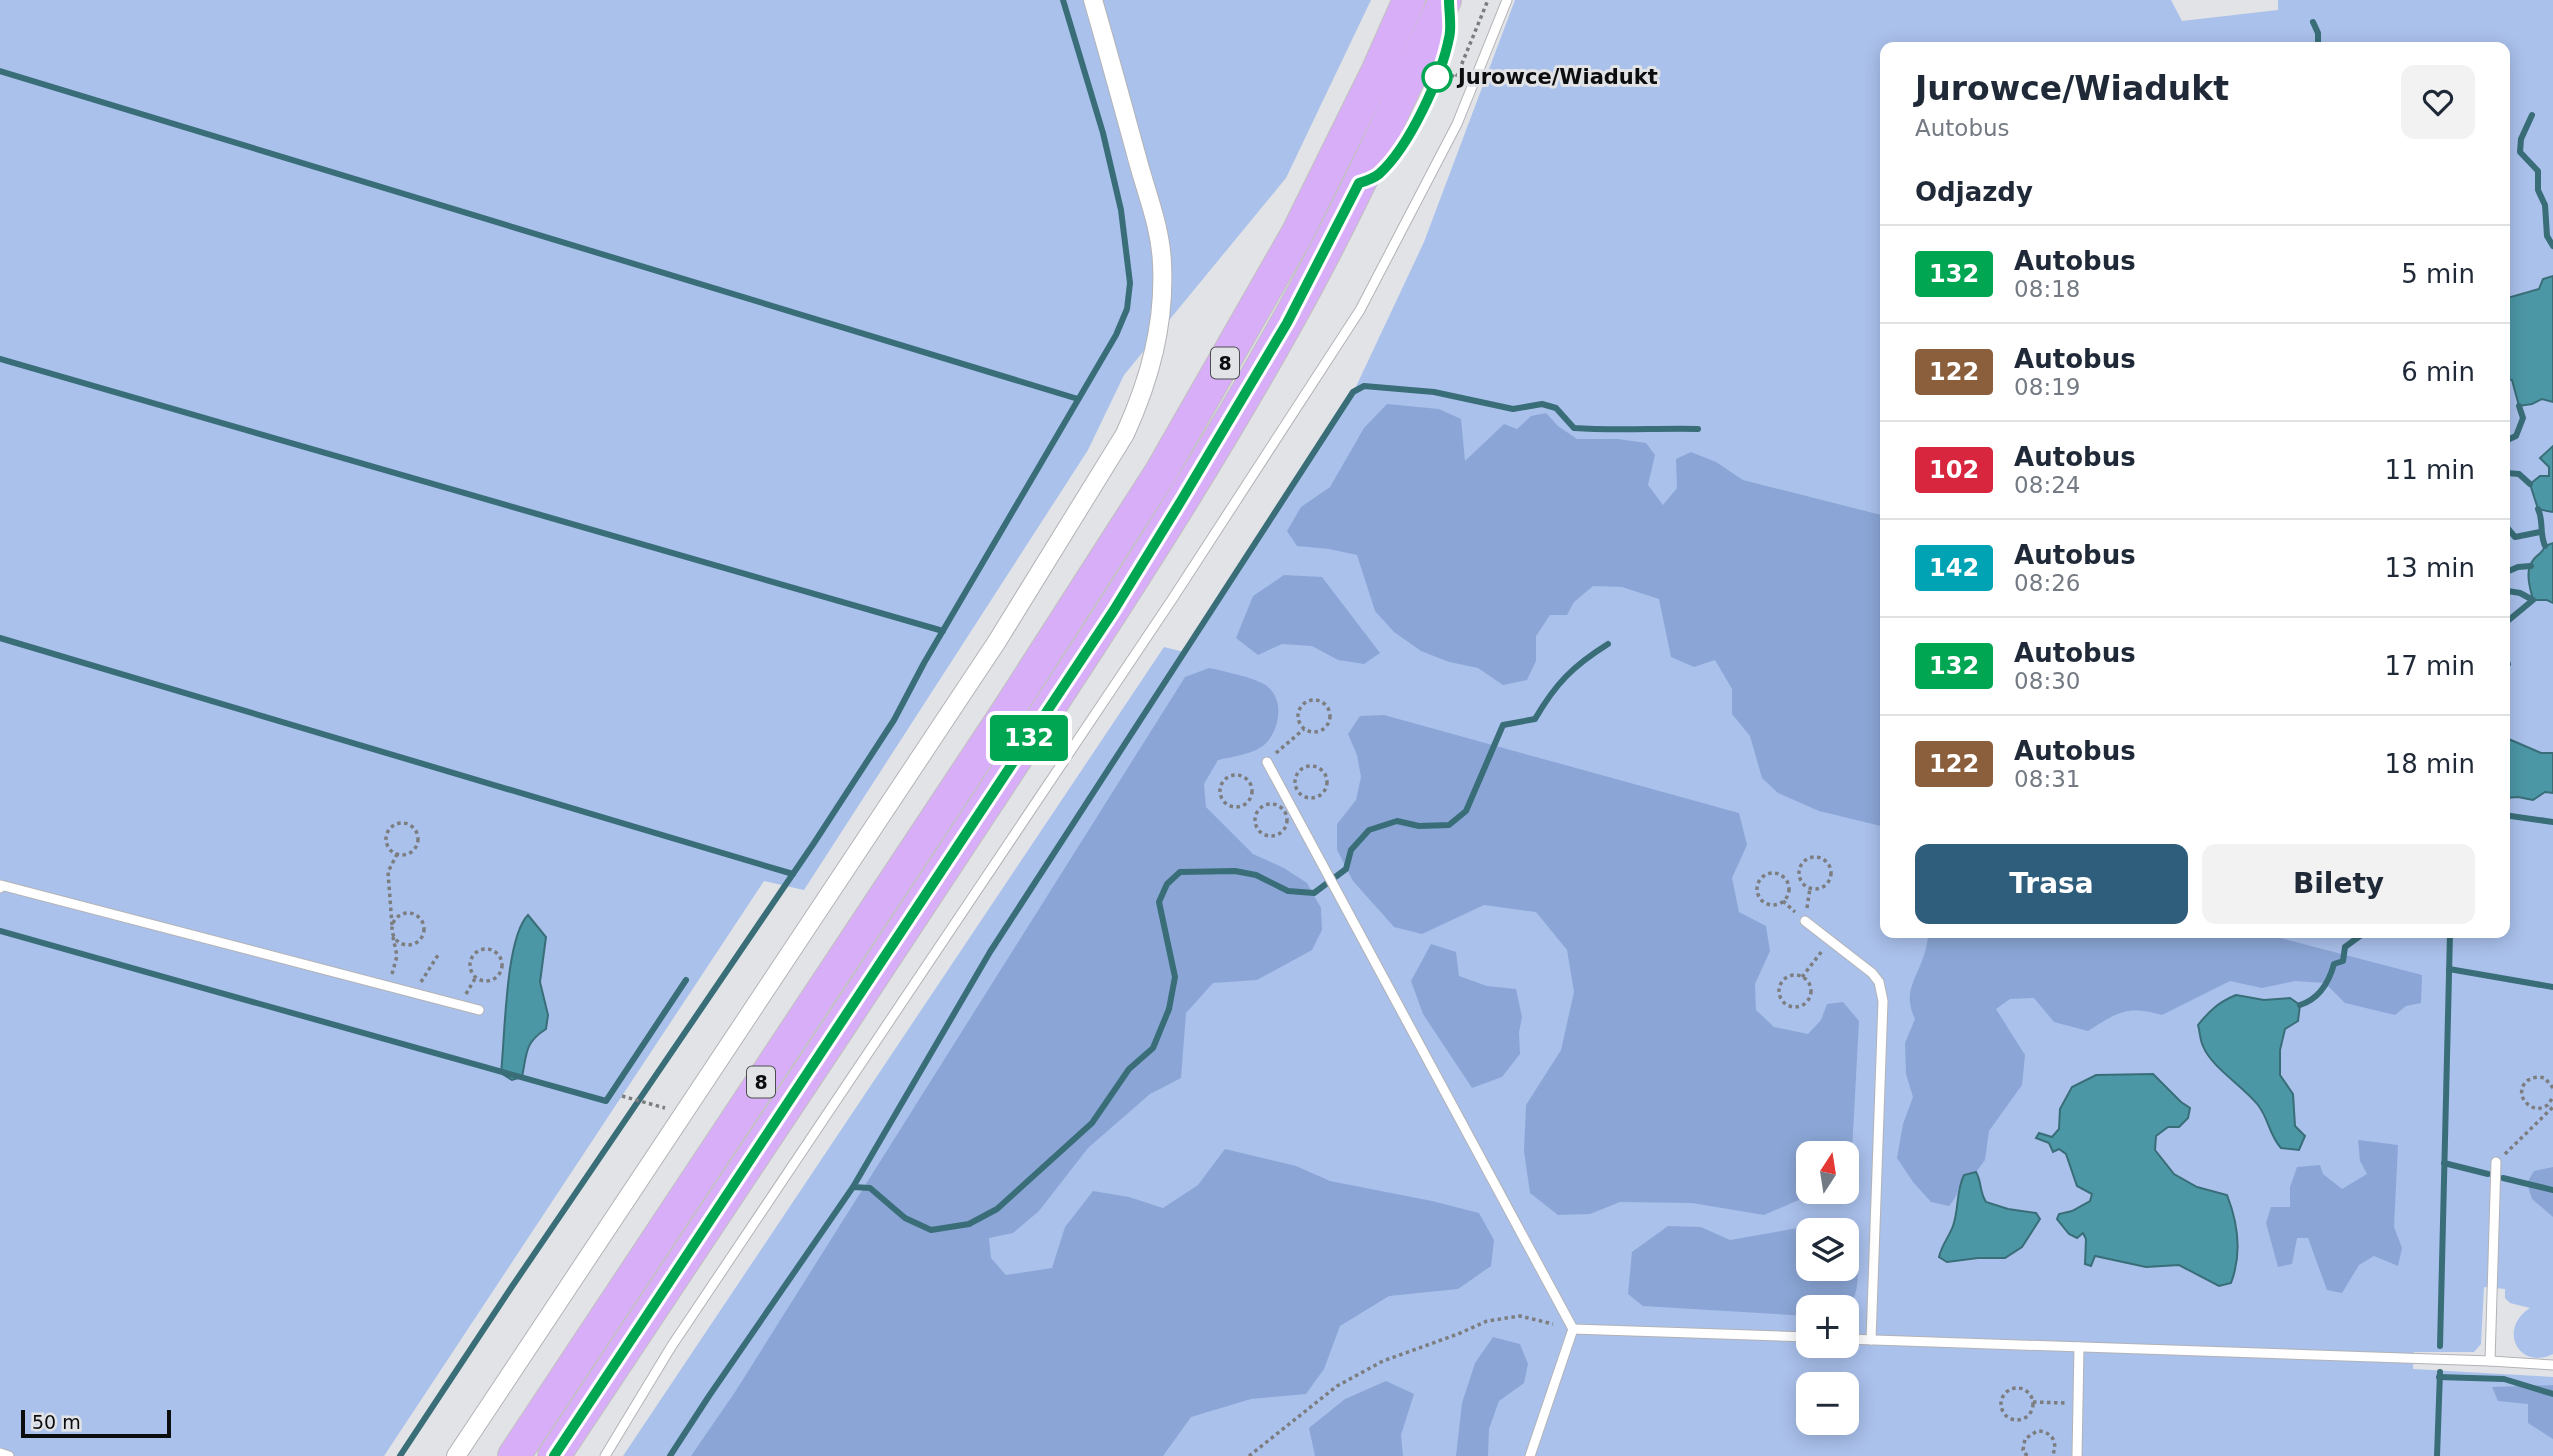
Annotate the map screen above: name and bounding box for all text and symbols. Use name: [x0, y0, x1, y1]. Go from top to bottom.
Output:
marker: Jurowce/Wiadukt: [1422, 62, 1452, 92]
place label: Jurowce/Wiadukt: [1456, 65, 1658, 89]
button: heart: [2401, 65, 2475, 139]
text: Jurowce/Wiadukt: [1915, 69, 2229, 108]
text: Autobus: [1915, 115, 2010, 141]
text: Odjazdy: [1915, 177, 2033, 207]
text: Autobus: [2014, 246, 2136, 276]
text: 5 min: [2401, 259, 2475, 289]
text: 132: [1929, 260, 1979, 288]
text: 08:18: [2014, 276, 2080, 302]
text: Autobus: [2014, 344, 2136, 374]
road number: 8: [1211, 348, 1239, 378]
text: 6 min: [2401, 357, 2475, 387]
text: 122: [1929, 358, 1979, 386]
text: 08:19: [2014, 374, 2080, 400]
text: Autobus: [2014, 442, 2136, 472]
text: 11 min: [2385, 455, 2475, 485]
text: 102: [1929, 456, 1979, 484]
text: 08:24: [2014, 472, 2080, 498]
text: Autobus: [2014, 540, 2136, 570]
text: 13 min: [2385, 553, 2475, 583]
text: 142: [1929, 554, 1979, 582]
text: 08:26: [2014, 570, 2080, 596]
text: Autobus: [2014, 638, 2136, 668]
text: 17 min: [2385, 651, 2475, 681]
text: 132: [1929, 652, 1979, 680]
text: 08:30: [2014, 668, 2080, 694]
line badge: 132: [989, 715, 1069, 761]
text: 132: [1004, 724, 1054, 752]
text: Autobus: [2014, 736, 2136, 766]
text: 18 min: [2385, 749, 2475, 779]
text: 122: [1929, 750, 1979, 778]
text: 08:31: [2014, 766, 2080, 792]
button: Trasa: [1915, 844, 2188, 924]
button: Bilety: [2202, 844, 2475, 924]
road number: 8: [747, 1066, 775, 1098]
north arrow: [1796, 1141, 1858, 1204]
map controls: [1796, 1141, 1859, 1435]
button: layers: [1796, 1218, 1859, 1281]
button: +: [1796, 1295, 1859, 1358]
button: −: [1796, 1372, 1859, 1435]
scale bar: [21, 1407, 172, 1439]
text: 50 m: [32, 1411, 81, 1433]

